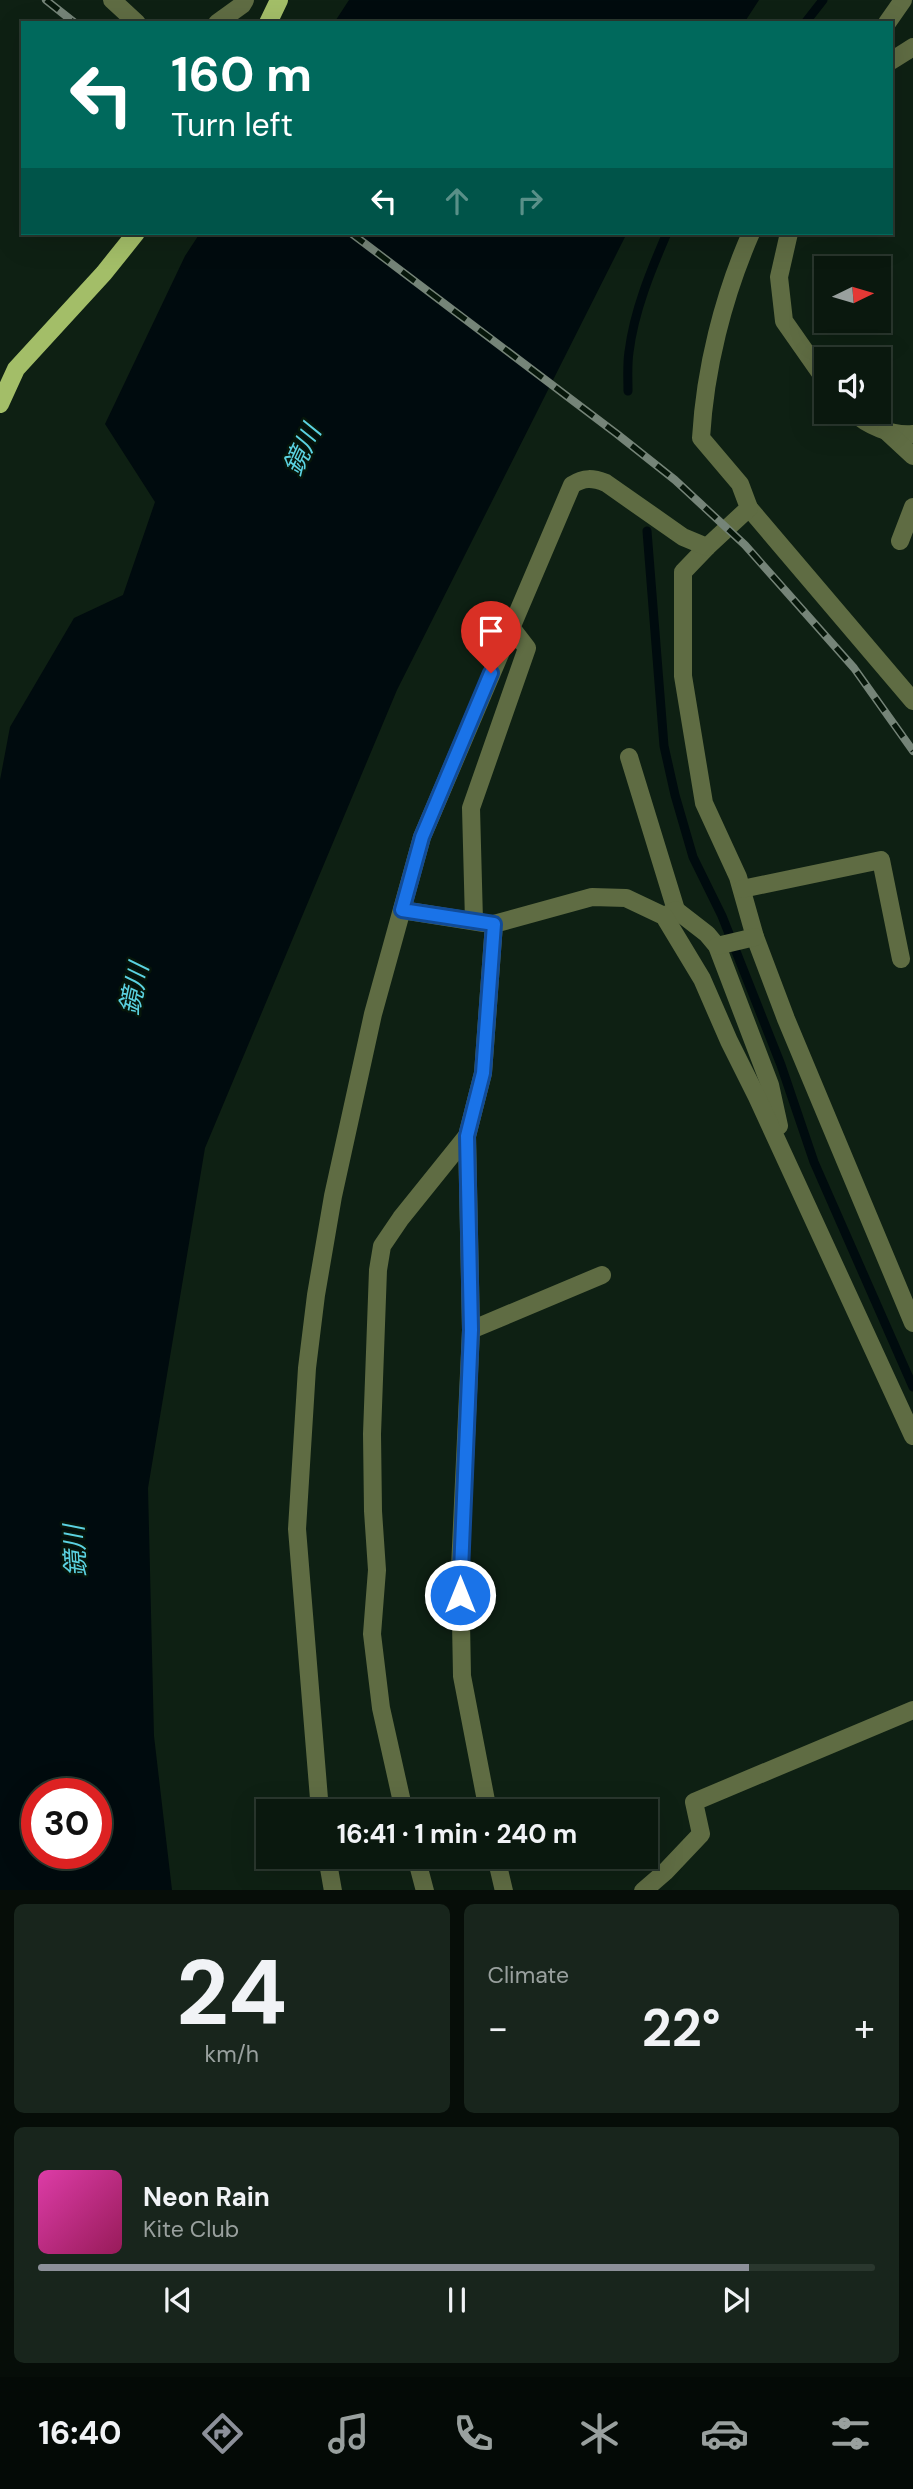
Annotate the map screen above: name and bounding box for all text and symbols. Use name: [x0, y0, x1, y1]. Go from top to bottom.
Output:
text: 160 m: [171, 42, 312, 106]
icon: left: [56, 49, 147, 140]
text: Turn left: [171, 104, 293, 146]
icon: left: [365, 182, 403, 220]
icon: ahead: [438, 182, 476, 220]
icon: right: [511, 182, 549, 220]
north arrow: [814, 256, 891, 332]
map controls: [814, 256, 891, 424]
button: sound: [814, 347, 891, 424]
water label: 鏡川: [276, 417, 330, 481]
pin: [461, 601, 521, 673]
icon: arrive: [472, 612, 510, 650]
water label: 鏡川: [112, 957, 157, 1018]
water label: 鏡川: [57, 1521, 93, 1578]
position arrow: [423, 1558, 497, 1632]
speed limit sign: 30: [21, 1778, 112, 1869]
text: 16:41 · 1 min · 240 m: [337, 1817, 577, 1851]
text: 24: [176, 1934, 287, 2052]
text: Climate: [488, 1960, 569, 1990]
text: 22°: [642, 1994, 721, 2062]
text: −: [488, 2003, 508, 2053]
text: +: [854, 2003, 875, 2053]
text: km/h: [205, 2039, 259, 2069]
text: Neon Rain: [143, 2180, 270, 2214]
text: Kite Club: [143, 2214, 239, 2244]
icon: previous: [159, 2281, 197, 2319]
icon: pause: [438, 2281, 476, 2319]
icon: next: [717, 2281, 755, 2319]
icon: directions: [198, 2409, 247, 2458]
icon: music: [324, 2409, 373, 2458]
icon: phone: [449, 2409, 498, 2458]
icon: climate: [575, 2409, 624, 2458]
icon: car: [700, 2409, 749, 2458]
icon: filters: [826, 2409, 875, 2458]
text: 16:40: [38, 2412, 122, 2454]

